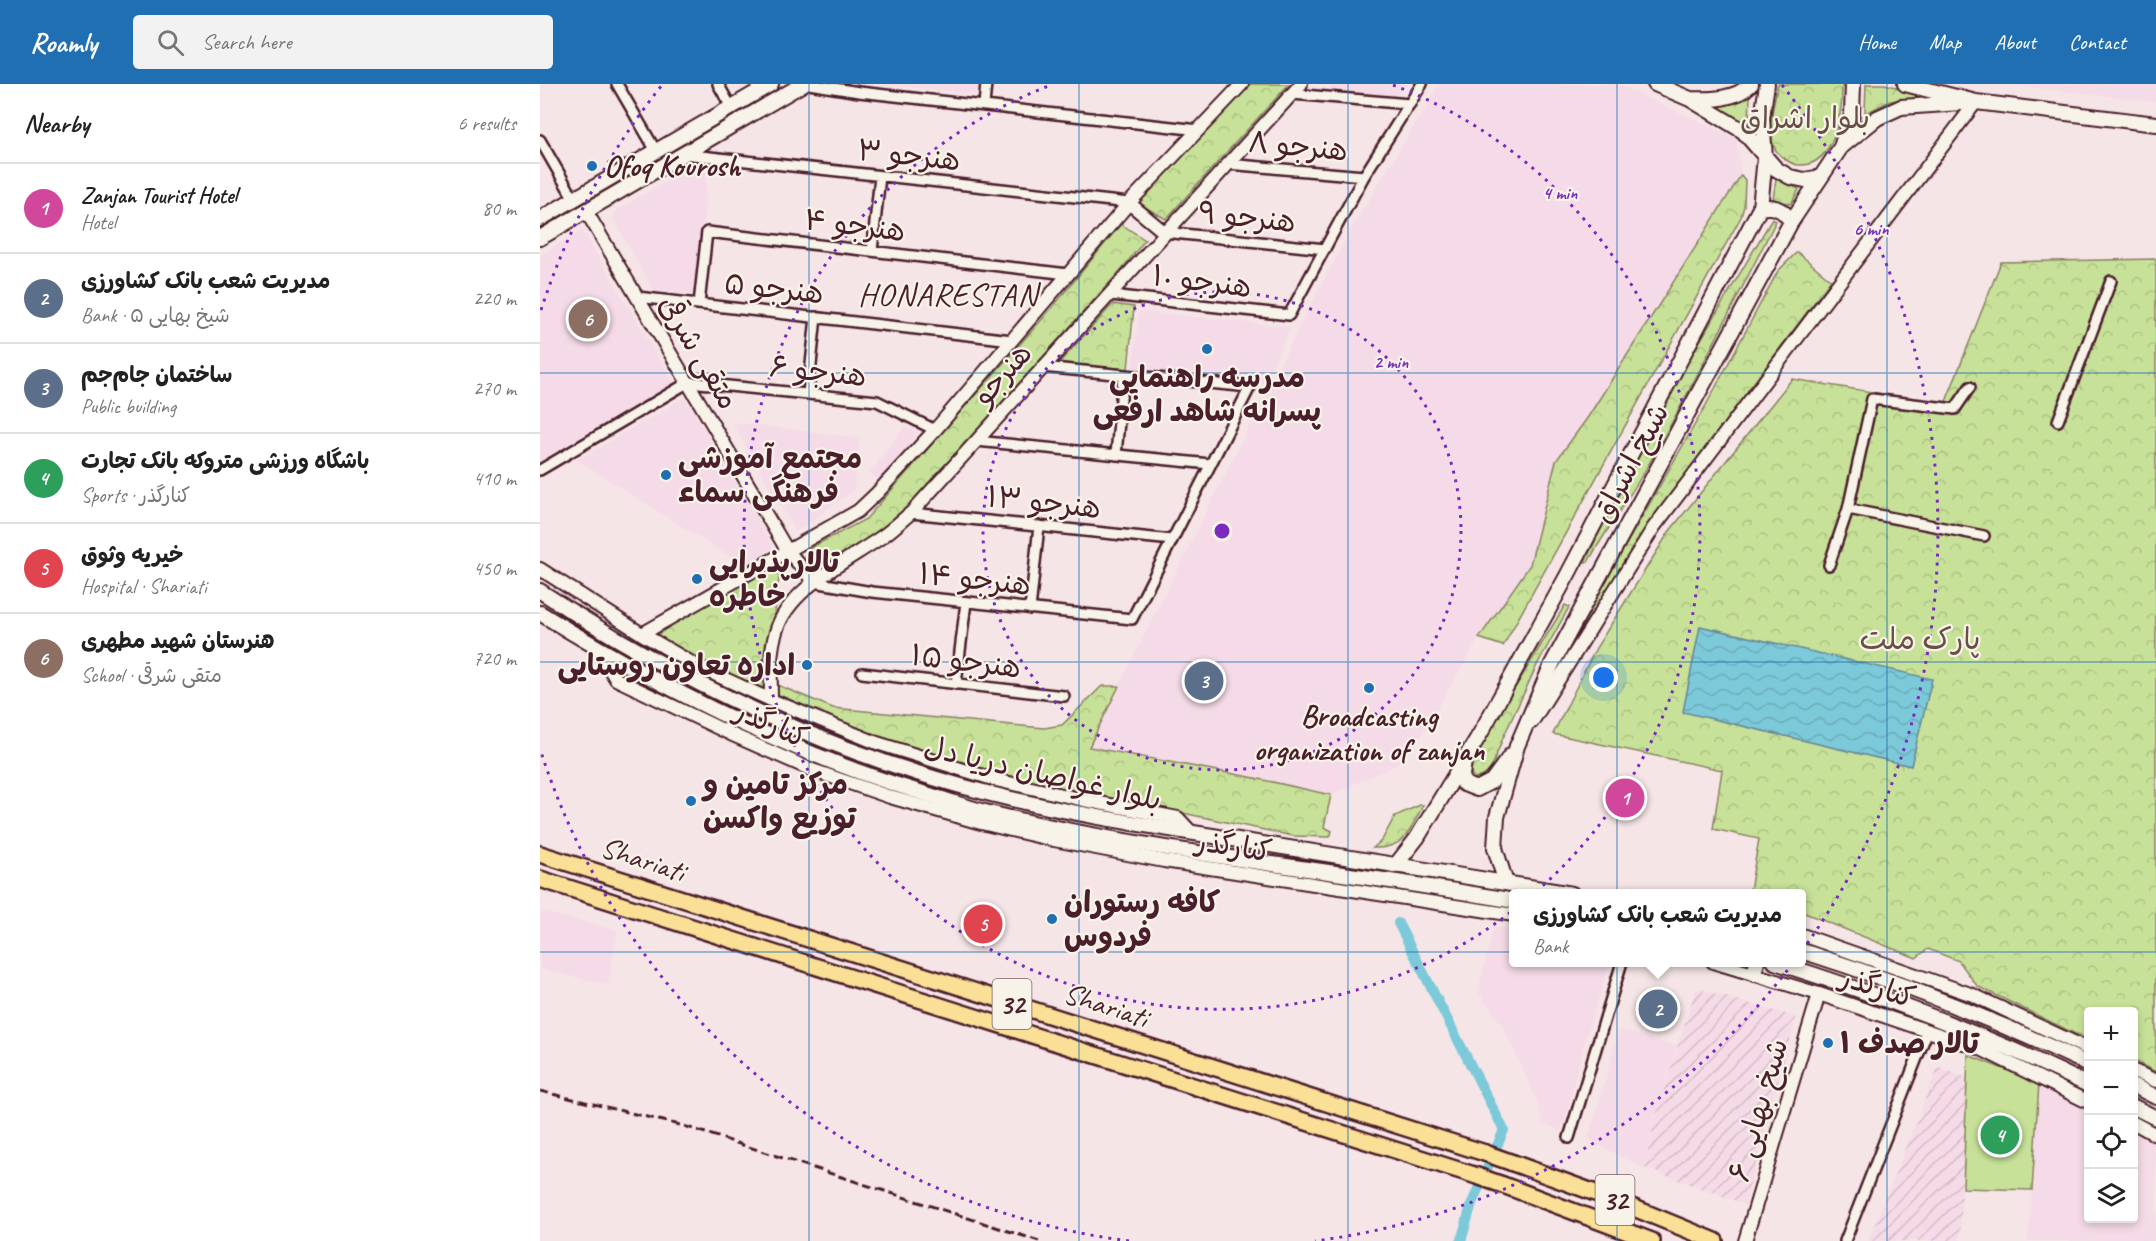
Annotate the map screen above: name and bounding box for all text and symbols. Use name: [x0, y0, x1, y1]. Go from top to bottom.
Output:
search box: [133, 15, 553, 69]
text: Roamly: [30, 25, 97, 60]
icon: search: [154, 26, 187, 59]
text: Search here: [202, 28, 292, 56]
text: Home: [1858, 29, 1896, 55]
text: Map: [1929, 29, 1961, 55]
text: About: [1994, 29, 2036, 55]
text: Contact: [2069, 29, 2126, 55]
park label: بلوار اشراق: [1740, 99, 1870, 137]
text: Nearby: [24, 107, 89, 140]
text: 6 results: [457, 111, 516, 136]
street label: هنرجو ۸: [1246, 123, 1350, 169]
street label: هنرجو ۳: [855, 131, 963, 179]
place label: Ofoq Kourosh: [604, 147, 741, 185]
marker: Ofoq Kourosh: [585, 159, 599, 173]
text: Zanjan Tourist Hotel: [81, 182, 237, 210]
text: 4 min: [1543, 182, 1578, 204]
street label: هنرجو ۹: [1196, 193, 1298, 241]
text: 1: [39, 196, 48, 221]
text: 80 m: [482, 196, 516, 221]
street label: هنرجو ۴: [802, 200, 908, 250]
text: Hotel: [81, 210, 116, 235]
text: 6 min: [1854, 218, 1889, 240]
street label: هنرجو ۱۰: [1150, 256, 1254, 306]
street label: هنرجو ۵: [722, 264, 826, 312]
text: مدیریت شعب بانک کشاورزی: [81, 267, 330, 295]
district label: HONARESTAN: [858, 274, 1041, 315]
text: 2: [39, 286, 48, 311]
text: 220 m: [473, 286, 516, 311]
street label: متقی شرقی: [650, 288, 748, 416]
pin: 6: [568, 296, 608, 342]
text: Bank · شیخ بهایی ۵: [81, 303, 230, 328]
street label: هنرجو: [962, 335, 1040, 415]
marker: مدرسه راهنمایی پسرانه شاهد ارفعی: [1200, 342, 1214, 356]
street label: هنرجو ۶: [768, 347, 868, 395]
text: 2 min: [1374, 351, 1409, 373]
place label: مدرسه راهنمایی پسرانه شاهد ارفعی: [1093, 358, 1321, 430]
text: ساختمان جام‌جم: [81, 361, 232, 389]
text: 3: [39, 376, 48, 401]
text: 270 m: [473, 376, 516, 401]
text: Public building: [81, 394, 176, 419]
street label: شیخ اشراق: [1583, 397, 1678, 530]
place label: مجتمع آموزشی فرهنگی سماء: [678, 439, 862, 511]
text: باشگاه ورزشی متروکه بانک تجارت: [81, 447, 369, 475]
text: 4: [39, 466, 48, 491]
text: 410 m: [473, 466, 516, 491]
marker: مجتمع آموزشی فرهنگی سماء: [659, 468, 673, 482]
street label: هنرجو ۱۳: [985, 477, 1103, 527]
text: Sports · کنارگذر: [81, 483, 190, 508]
centre of rings: [1212, 521, 1232, 541]
text: خیریه وثوق: [81, 541, 183, 569]
place label: تالارپذیرایی خاطره: [709, 543, 841, 615]
street label: هنرجو ۱۴: [917, 554, 1033, 604]
text: 5: [39, 556, 48, 581]
text: 450 m: [473, 556, 516, 581]
marker: تالارپذیرایی خاطره: [690, 572, 704, 586]
text: Hospital · Shariati: [81, 574, 207, 599]
park label: پارک ملت: [1860, 620, 1980, 658]
text: هنرستان شهید مطهری: [81, 627, 275, 655]
street label: هنرجو ۱۵: [909, 635, 1023, 687]
text: 6: [39, 646, 48, 671]
text: 720 m: [473, 646, 516, 671]
place label: اداره تعاون روستایی: [558, 646, 795, 684]
marker: اداره تعاون روستایی: [800, 658, 814, 672]
pin: 3: [1184, 658, 1224, 704]
text: School · متقی شرقی: [81, 663, 222, 688]
your location: [1589, 663, 1618, 692]
marker: Broadcasting organization of zanjan: [1362, 681, 1376, 695]
street label: کنارگذر: [728, 690, 815, 757]
place label: Broadcasting organization of zanjan: [1254, 697, 1485, 769]
street label: بلوار غواصان دریا دل: [921, 727, 1165, 819]
place label: مرکز تامین و توزیع واکسن: [701, 765, 857, 839]
pin: 1: [1606, 776, 1644, 820]
marker: مرکز تامین و توزیع واکسن: [684, 794, 698, 808]
street label: کنارگذر: [1191, 821, 1275, 871]
street label: Shariati: [596, 828, 693, 891]
place label: کافه رستوران فردوس: [1064, 883, 1221, 955]
popup: [1509, 889, 1806, 967]
text: مدیریت شعب بانک کشاورزی: [1533, 901, 1782, 929]
pin: 5: [964, 902, 1002, 946]
marker: کافه رستوران فردوس: [1045, 912, 1059, 926]
text: Bank: [1533, 934, 1568, 959]
street label: کنارگذر: [1834, 956, 1920, 1017]
street label: Shariati: [1059, 974, 1156, 1037]
road number: 32: [992, 979, 1032, 1029]
pin: 2: [1638, 986, 1678, 1032]
map controls: [2084, 1007, 2138, 1223]
button: +: [2084, 1007, 2138, 1061]
place label: تالار صدف ۱: [1840, 1024, 1980, 1062]
street label: شیخ بهایی ۶: [1719, 1034, 1798, 1186]
marker: تالار صدف ۱: [1821, 1036, 1835, 1050]
button: −: [2084, 1061, 2138, 1115]
pin: 4: [1980, 1112, 2020, 1158]
button: locate: [2084, 1115, 2138, 1169]
button: layers: [2084, 1169, 2138, 1223]
road number: 32: [1596, 1175, 1634, 1225]

